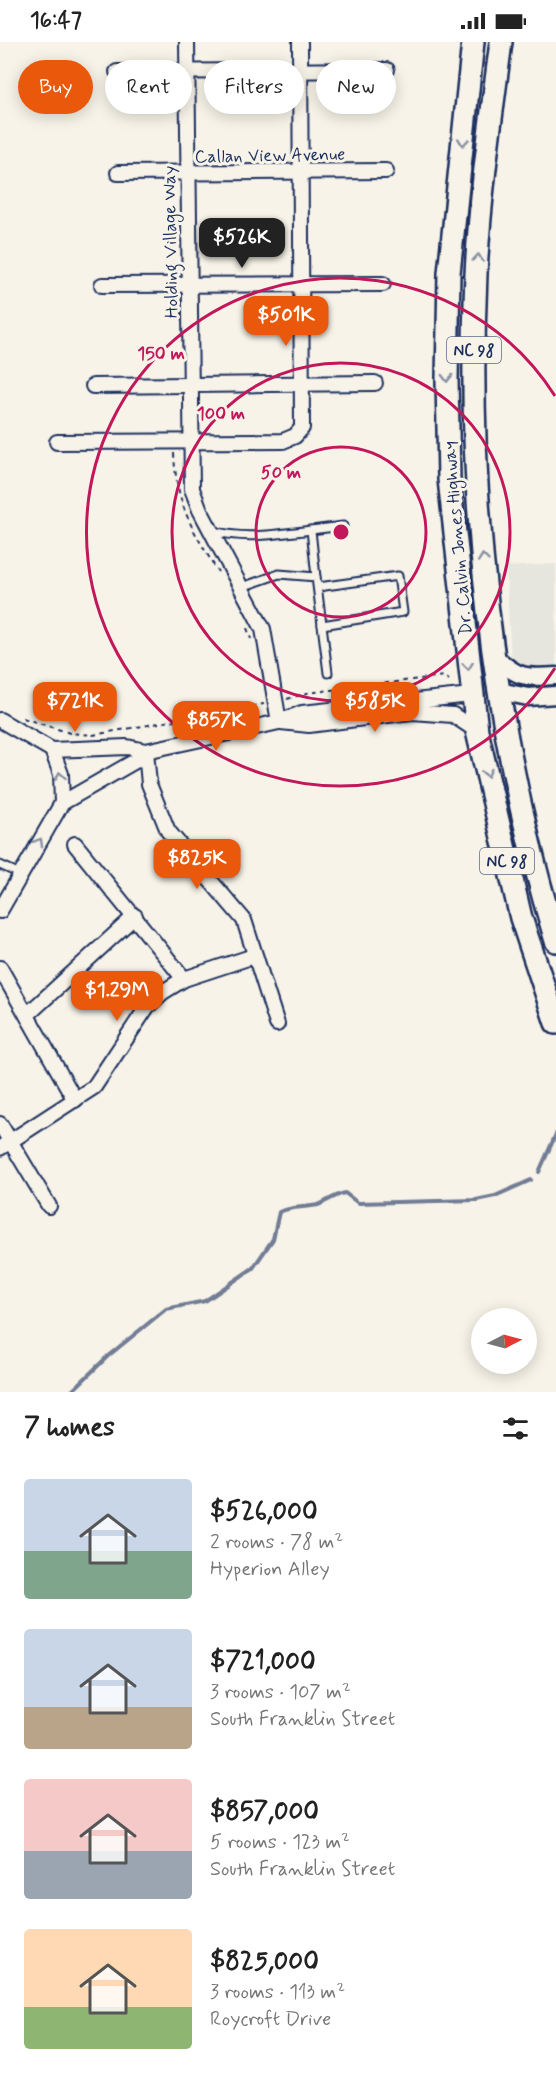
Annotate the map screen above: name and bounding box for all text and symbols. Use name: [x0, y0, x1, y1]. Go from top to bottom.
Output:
text: 16:47: [30, 7, 82, 35]
chip: Buy: [18, 60, 93, 114]
chip: Rent: [105, 60, 192, 114]
chip: Filters: [204, 60, 304, 114]
chip: New: [316, 60, 396, 114]
one-way arrow: [457, 137, 470, 147]
street label: Callan View Avenue: [194, 143, 346, 169]
street label: Holding Village Way: [158, 165, 186, 319]
pin: $526K: [200, 218, 284, 269]
text: $526K: [213, 224, 271, 251]
one-way arrow: [471, 254, 484, 263]
pin: $501K: [244, 296, 328, 347]
text: $501K: [257, 302, 315, 329]
road number: NC 98: [447, 337, 501, 363]
text: 150 m: [137, 342, 185, 366]
one-way arrow: [441, 374, 453, 383]
text: 100 m: [197, 402, 245, 426]
street label: Dr. Calvin Jones Highway: [438, 440, 479, 636]
text: 50 m: [261, 461, 301, 485]
centre of rings: [331, 522, 351, 542]
one-way arrow: [478, 553, 490, 562]
one-way arrow: [461, 662, 474, 671]
pin: $721K: [33, 682, 117, 733]
pin: $585K: [333, 682, 417, 733]
text: $721K: [47, 688, 103, 715]
text: $585K: [345, 688, 405, 715]
pin: $857K: [174, 701, 258, 752]
text: $857K: [187, 707, 245, 734]
one-way arrow: [479, 768, 492, 778]
one-way arrow: [54, 771, 67, 781]
one-way arrow: [32, 838, 43, 848]
pin: $825K: [155, 839, 239, 890]
text: $825K: [168, 845, 226, 872]
road number: NC 98: [480, 848, 534, 874]
pin: $1.29M: [68, 971, 166, 1022]
text: $1.29M: [85, 977, 149, 1004]
north arrow: [471, 1308, 537, 1374]
map controls: [471, 1308, 537, 1374]
text: 7 homes: [24, 1411, 115, 1445]
icon: filters: [499, 1412, 532, 1445]
text: $526,000: [210, 1495, 318, 1529]
icon: home: [72, 1503, 144, 1575]
text: 2 rooms · 78 m²: [210, 1529, 343, 1556]
text: Hyperion Alley: [210, 1556, 330, 1583]
text: $721,000: [210, 1645, 316, 1679]
icon: home: [72, 1653, 144, 1725]
text: 3 rooms · 107 m²: [210, 1679, 351, 1706]
text: South Franklin Street: [210, 1706, 395, 1733]
text: $857,000: [210, 1795, 319, 1829]
icon: home: [72, 1803, 144, 1875]
text: 5 rooms · 123 m²: [210, 1829, 350, 1856]
text: South Franklin Street: [210, 1856, 395, 1883]
text: $825,000: [210, 1945, 319, 1979]
icon: home: [72, 1953, 144, 2025]
text: 3 rooms · 113 m²: [210, 1979, 345, 2006]
text: Roycroft Drive: [210, 2006, 331, 2033]

